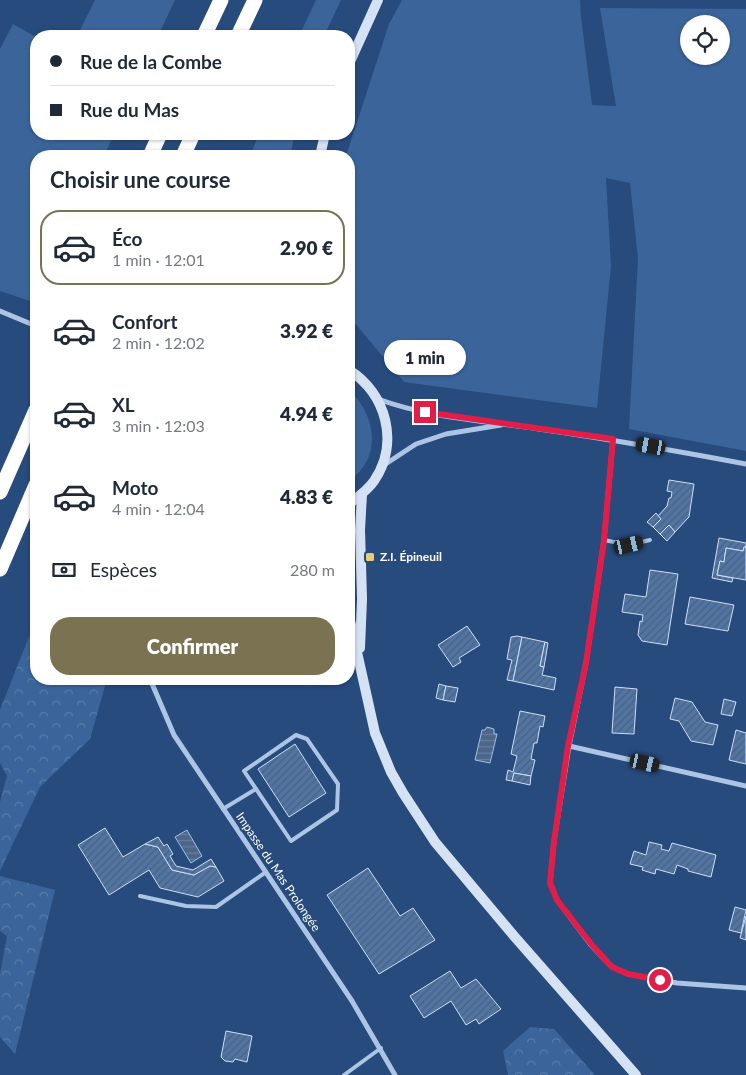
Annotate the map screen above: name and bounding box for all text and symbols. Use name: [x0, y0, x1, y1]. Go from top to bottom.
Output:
map controls: [680, 15, 730, 65]
button: locate: [680, 15, 730, 65]
text: Rue de la Combe: [80, 50, 222, 73]
text: Rue du Mas: [80, 98, 179, 121]
text: Choisir une course: [50, 166, 231, 193]
icon: car: [52, 225, 97, 270]
text: Éco: [112, 227, 142, 250]
text: 2.90 €: [280, 236, 333, 259]
text: 1 min · 12:01: [112, 250, 205, 269]
icon: car: [52, 308, 97, 353]
text: Confort: [112, 310, 177, 333]
text: 3.92 €: [280, 319, 333, 342]
text: 2 min · 12:02: [112, 333, 205, 352]
callout: 1 min: [384, 340, 466, 374]
text: 1 min: [405, 348, 445, 367]
icon: car: [52, 391, 97, 436]
text: XL: [112, 393, 135, 416]
route end: [414, 401, 436, 423]
text: 4.94 €: [280, 402, 333, 425]
text: 3 min · 12:03: [112, 416, 205, 435]
car: [634, 436, 667, 456]
icon: car: [52, 474, 97, 519]
text: Moto: [112, 476, 158, 499]
text: 4.83 €: [280, 485, 333, 508]
text: 4 min · 12:04: [112, 499, 205, 518]
car: [612, 534, 645, 556]
place label: Z.I. Épineuil: [380, 549, 442, 564]
marker: Z.I. Épineuil: [364, 551, 376, 563]
icon: cash: [50, 556, 78, 584]
text: Espèces: [90, 558, 157, 581]
text: 280 m: [290, 560, 335, 579]
button: Confirmer: [50, 617, 335, 675]
car: [628, 752, 661, 774]
street label: Impasse du Mas Prolongée: [233, 809, 324, 934]
route start: [649, 969, 671, 991]

